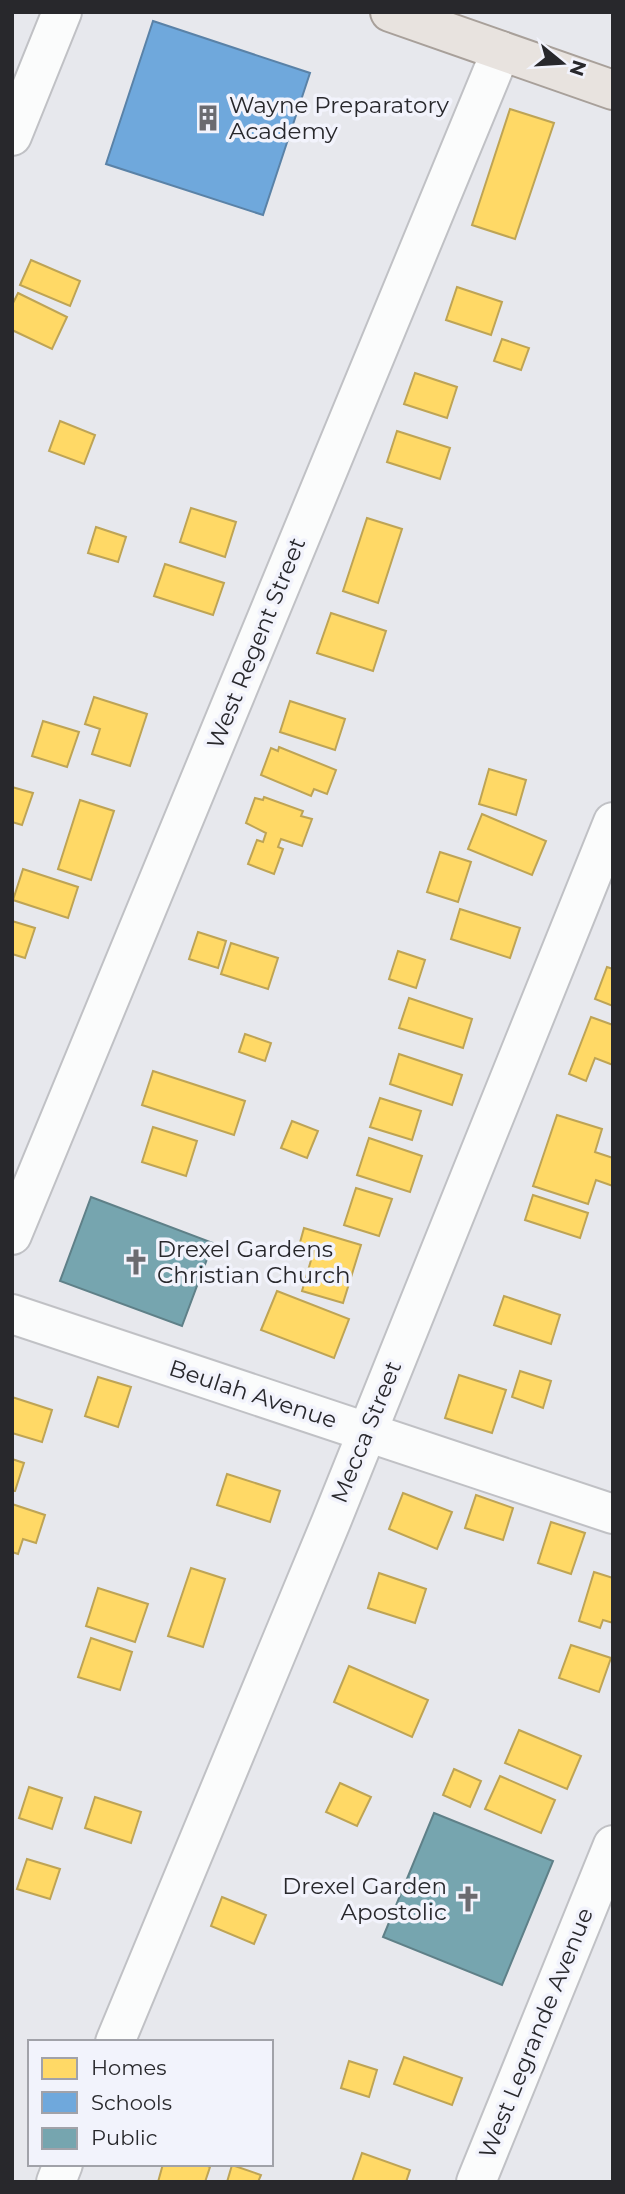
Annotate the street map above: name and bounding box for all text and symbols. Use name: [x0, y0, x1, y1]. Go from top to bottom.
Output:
north arrow: [527, 28, 597, 98]
text: N: [564, 57, 591, 79]
place label: Wayne Preparatory Academy: [229, 91, 450, 145]
building icon: Wayne Preparatory Academy: [193, 103, 223, 133]
street label: West Regent Street: [201, 533, 311, 753]
place label: Drexel Gardens Christian Church: [157, 1235, 351, 1289]
church icon: Drexel Gardens Christian Church: [121, 1247, 151, 1277]
street label: Beulah Avenue: [166, 1354, 340, 1434]
street label: Mecca Street: [325, 1357, 407, 1507]
place label: Drexel Garden Apostolic: [282, 1872, 447, 1926]
church icon: Drexel Garden Apostolic: [453, 1884, 483, 1914]
street label: West Legrande Avenue: [473, 1904, 599, 2162]
legend: [28, 2040, 273, 2166]
text: Homes: [91, 2055, 166, 2080]
text: Schools: [91, 2090, 172, 2115]
text: Public: [91, 2125, 158, 2150]

